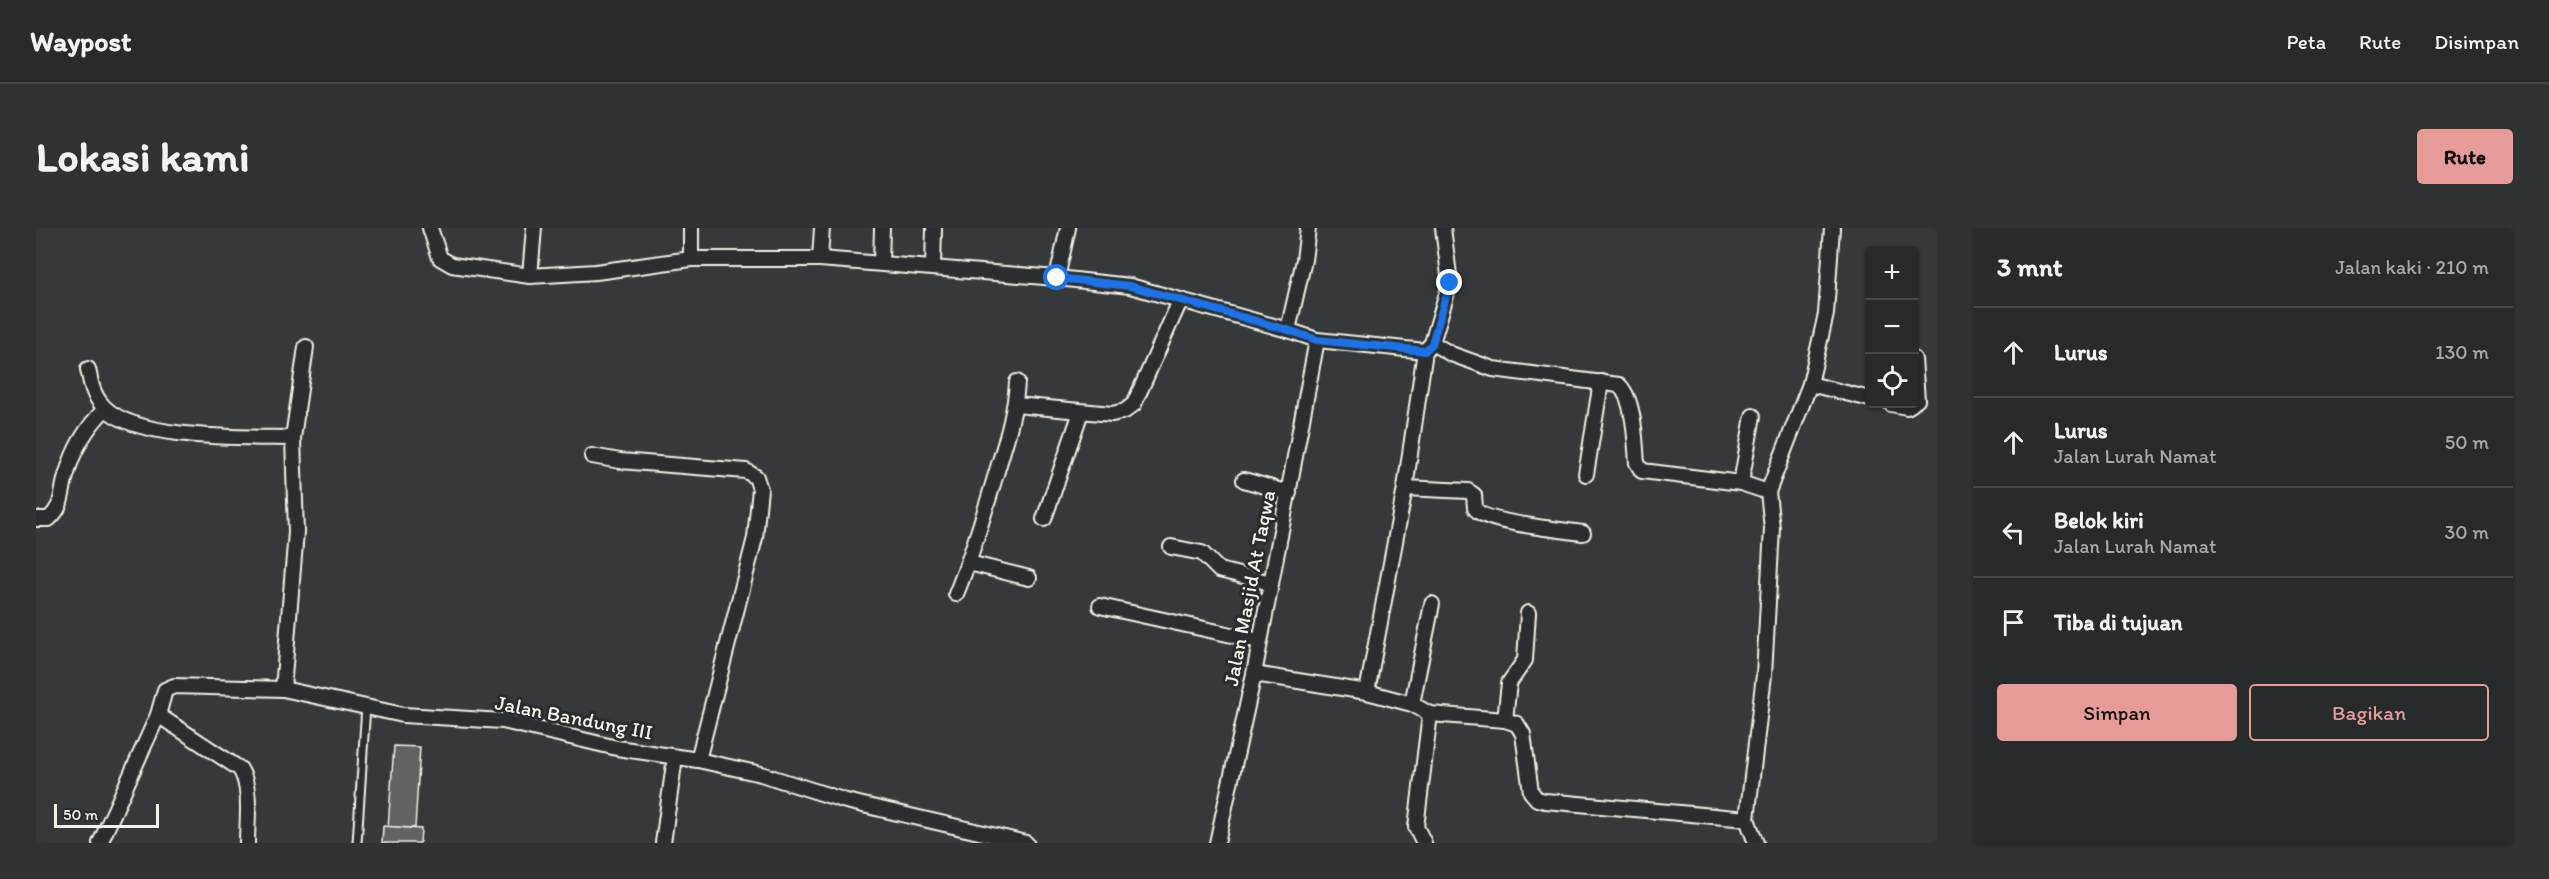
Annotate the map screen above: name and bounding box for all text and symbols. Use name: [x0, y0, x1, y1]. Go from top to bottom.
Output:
text: Waypost: [30, 24, 132, 58]
text: Peta: [2286, 29, 2326, 54]
text: Rute: [2359, 29, 2401, 54]
text: Disimpan: [2434, 29, 2519, 54]
button: Rute: [2417, 129, 2513, 184]
text: Lokasi kami: [36, 131, 250, 182]
map controls: [1865, 246, 1919, 408]
button: +: [1865, 246, 1919, 300]
text: 3 mnt: [1997, 251, 2063, 283]
text: Jalan kaki · 210 m: [2335, 255, 2489, 279]
route start: [1043, 264, 1069, 290]
route end: [1436, 269, 1462, 295]
button: −: [1865, 300, 1919, 354]
icon: ahead: [1997, 336, 2030, 369]
text: Lurus: [2054, 339, 2108, 366]
text: 130 m: [2435, 340, 2489, 364]
button: locate: [1865, 354, 1919, 408]
text: Lurus: [2054, 417, 2108, 444]
icon: ahead: [1997, 426, 2030, 459]
text: 50 m: [2445, 430, 2489, 454]
text: Jalan Lurah Namat: [2054, 444, 2217, 468]
street label: Jalan Masjid At Taqwa: [1218, 488, 1280, 688]
text: Belok kiri: [2054, 507, 2144, 534]
icon: left: [1997, 516, 2030, 549]
text: 30 m: [2444, 520, 2489, 544]
text: Jalan Lurah Namat: [2054, 534, 2217, 558]
icon: arrive: [1997, 606, 2030, 639]
text: Tiba di tujuan: [2054, 609, 2183, 636]
button: Simpan: [1997, 684, 2237, 741]
button: Bagikan: [2249, 684, 2489, 741]
street label: Jalan Bandung III: [493, 689, 655, 745]
scale bar: [54, 801, 159, 828]
text: 50 m: [63, 805, 98, 824]

